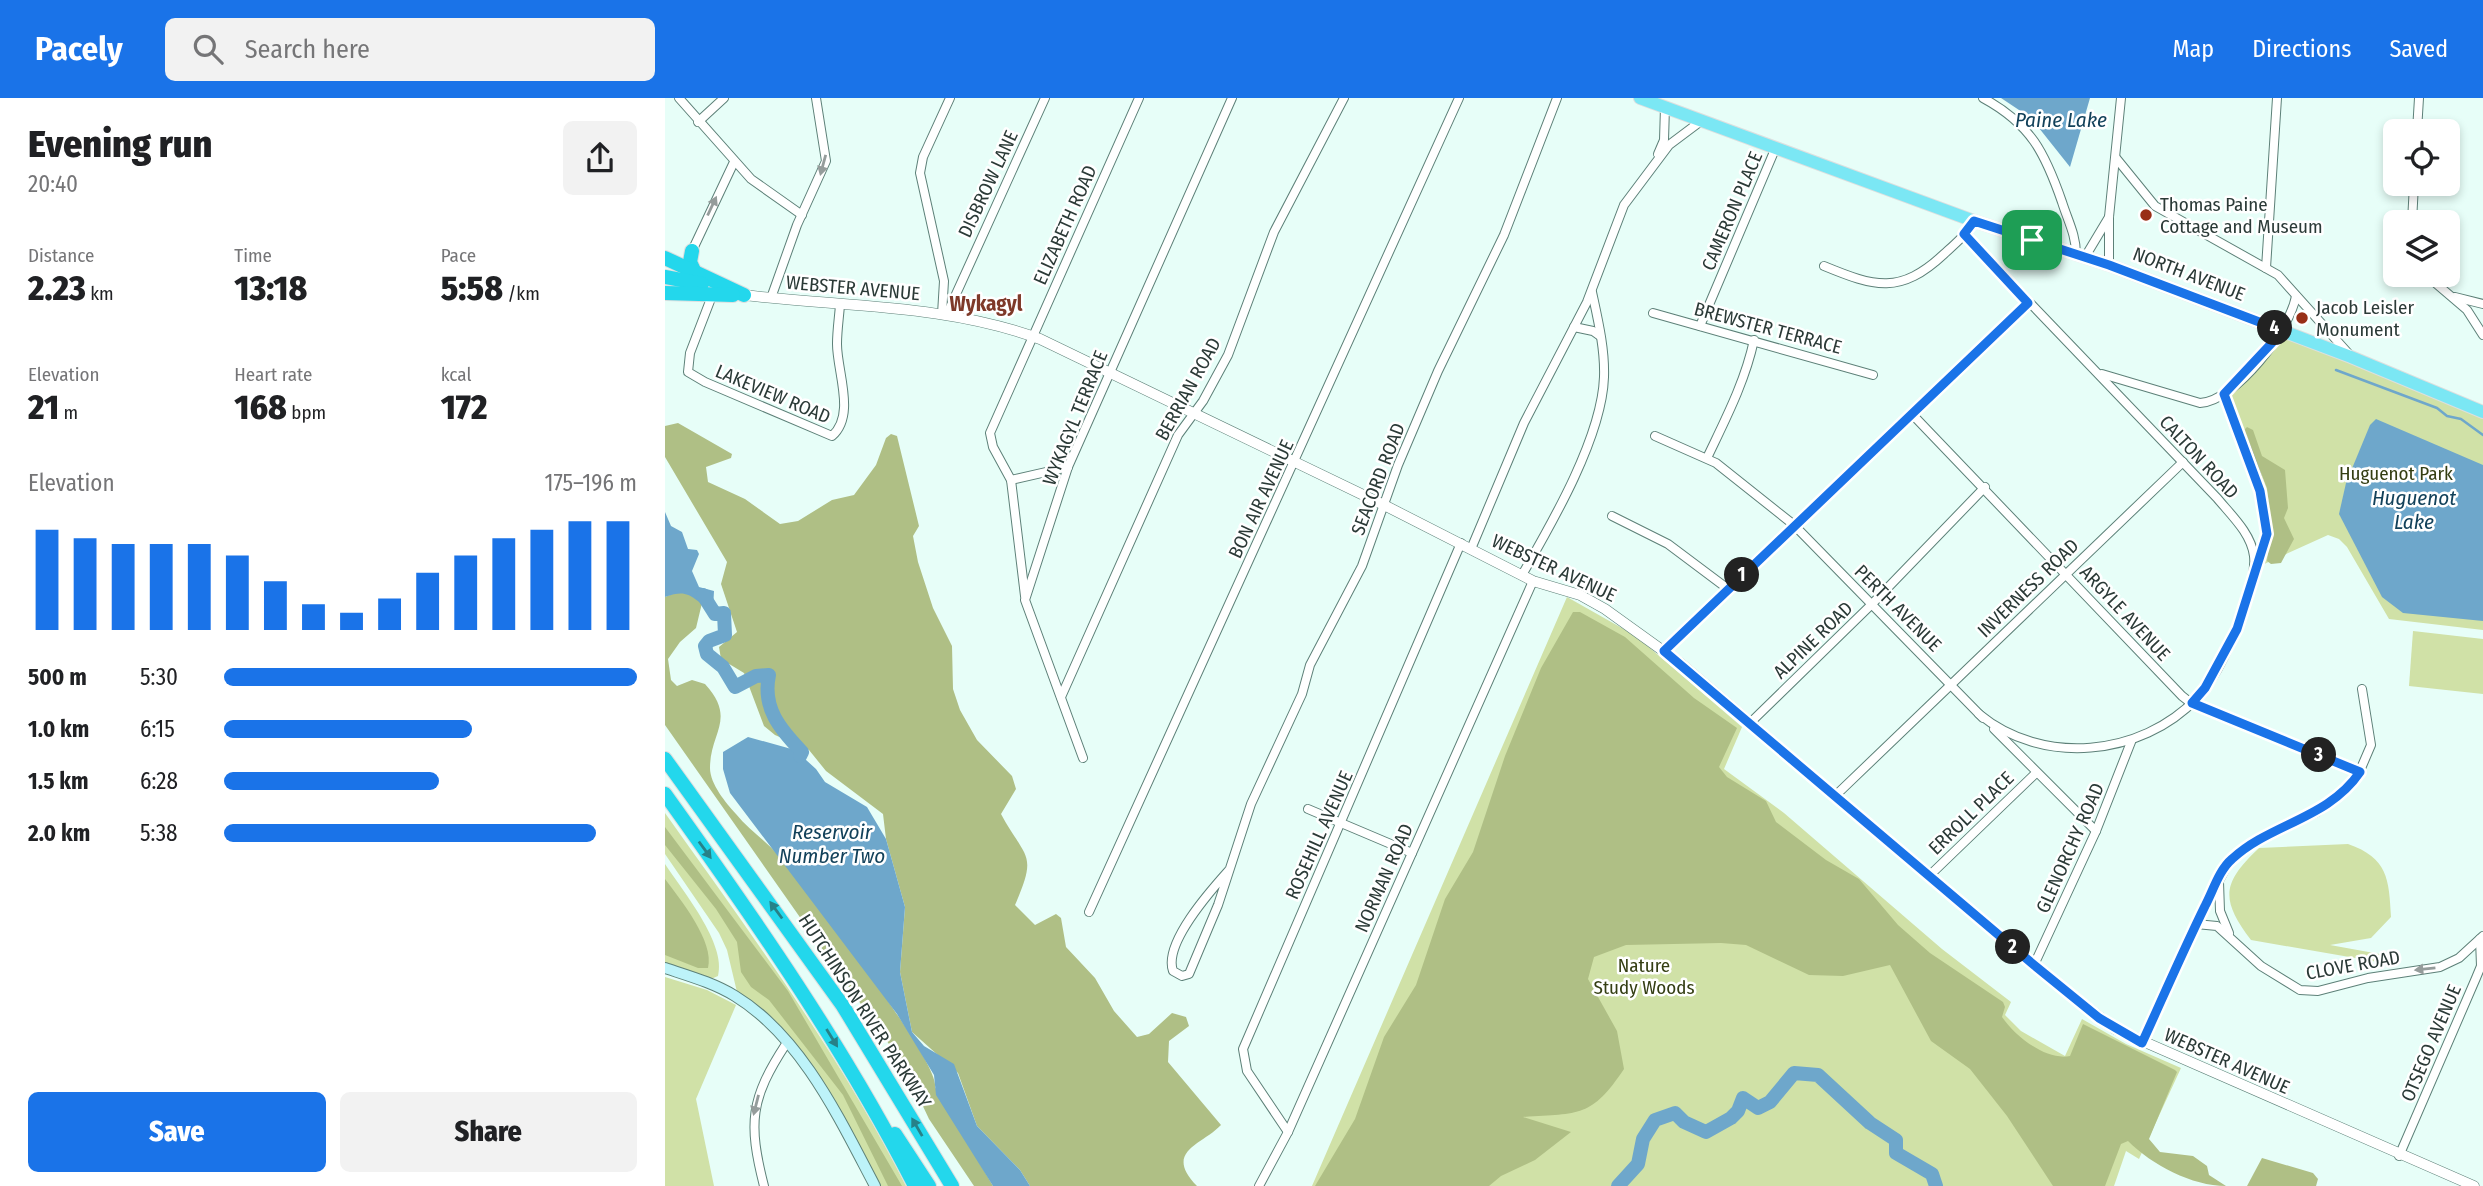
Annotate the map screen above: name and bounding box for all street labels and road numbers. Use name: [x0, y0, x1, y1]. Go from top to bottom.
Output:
street label: DISBROW LANE: [953, 127, 1023, 241]
street label: CAMERON PLACE: [1697, 148, 1767, 274]
street label: ELIZABETH ROAD: [1028, 162, 1102, 288]
street label: NORTH AVENUE: [2130, 242, 2248, 306]
street label: WEBSTER AVENUE: [785, 271, 921, 305]
street label: BREWSTER TERRACE: [1692, 297, 1844, 359]
street label: BERRIAN ROAD: [1150, 334, 1226, 444]
street label: WYKAGYL TERRACE: [1038, 347, 1113, 489]
street label: LAKEVIEW ROAD: [712, 359, 834, 429]
street label: CALTON ROAD: [2155, 411, 2243, 503]
street label: SEACORD ROAD: [1346, 420, 1410, 538]
street label: BON AIR AVENUE: [1224, 436, 1299, 562]
street label: WEBSTER AVENUE: [1488, 529, 1620, 607]
street label: INVERNESS ROAD: [1973, 534, 2083, 642]
street label: PERTH AVENUE: [1850, 560, 1946, 656]
street label: ARGYLE AVENUE: [2075, 561, 2175, 665]
street label: ALPINE ROAD: [1769, 597, 1857, 683]
street label: ROSEHILL AVENUE: [1280, 767, 1358, 903]
street label: ERROLL PLACE: [1924, 767, 2018, 859]
street label: GLENORCHY ROAD: [2031, 779, 2109, 917]
street label: NORMAN ROAD: [1350, 820, 1418, 936]
street label: HUTCHINSON RIVER PARKWAY: [794, 910, 937, 1113]
street label: CLOVE ROAD: [2304, 945, 2402, 985]
street label: OTSEGO AVENUE: [2396, 981, 2466, 1105]
street label: WEBSTER AVENUE: [2161, 1023, 2293, 1099]

